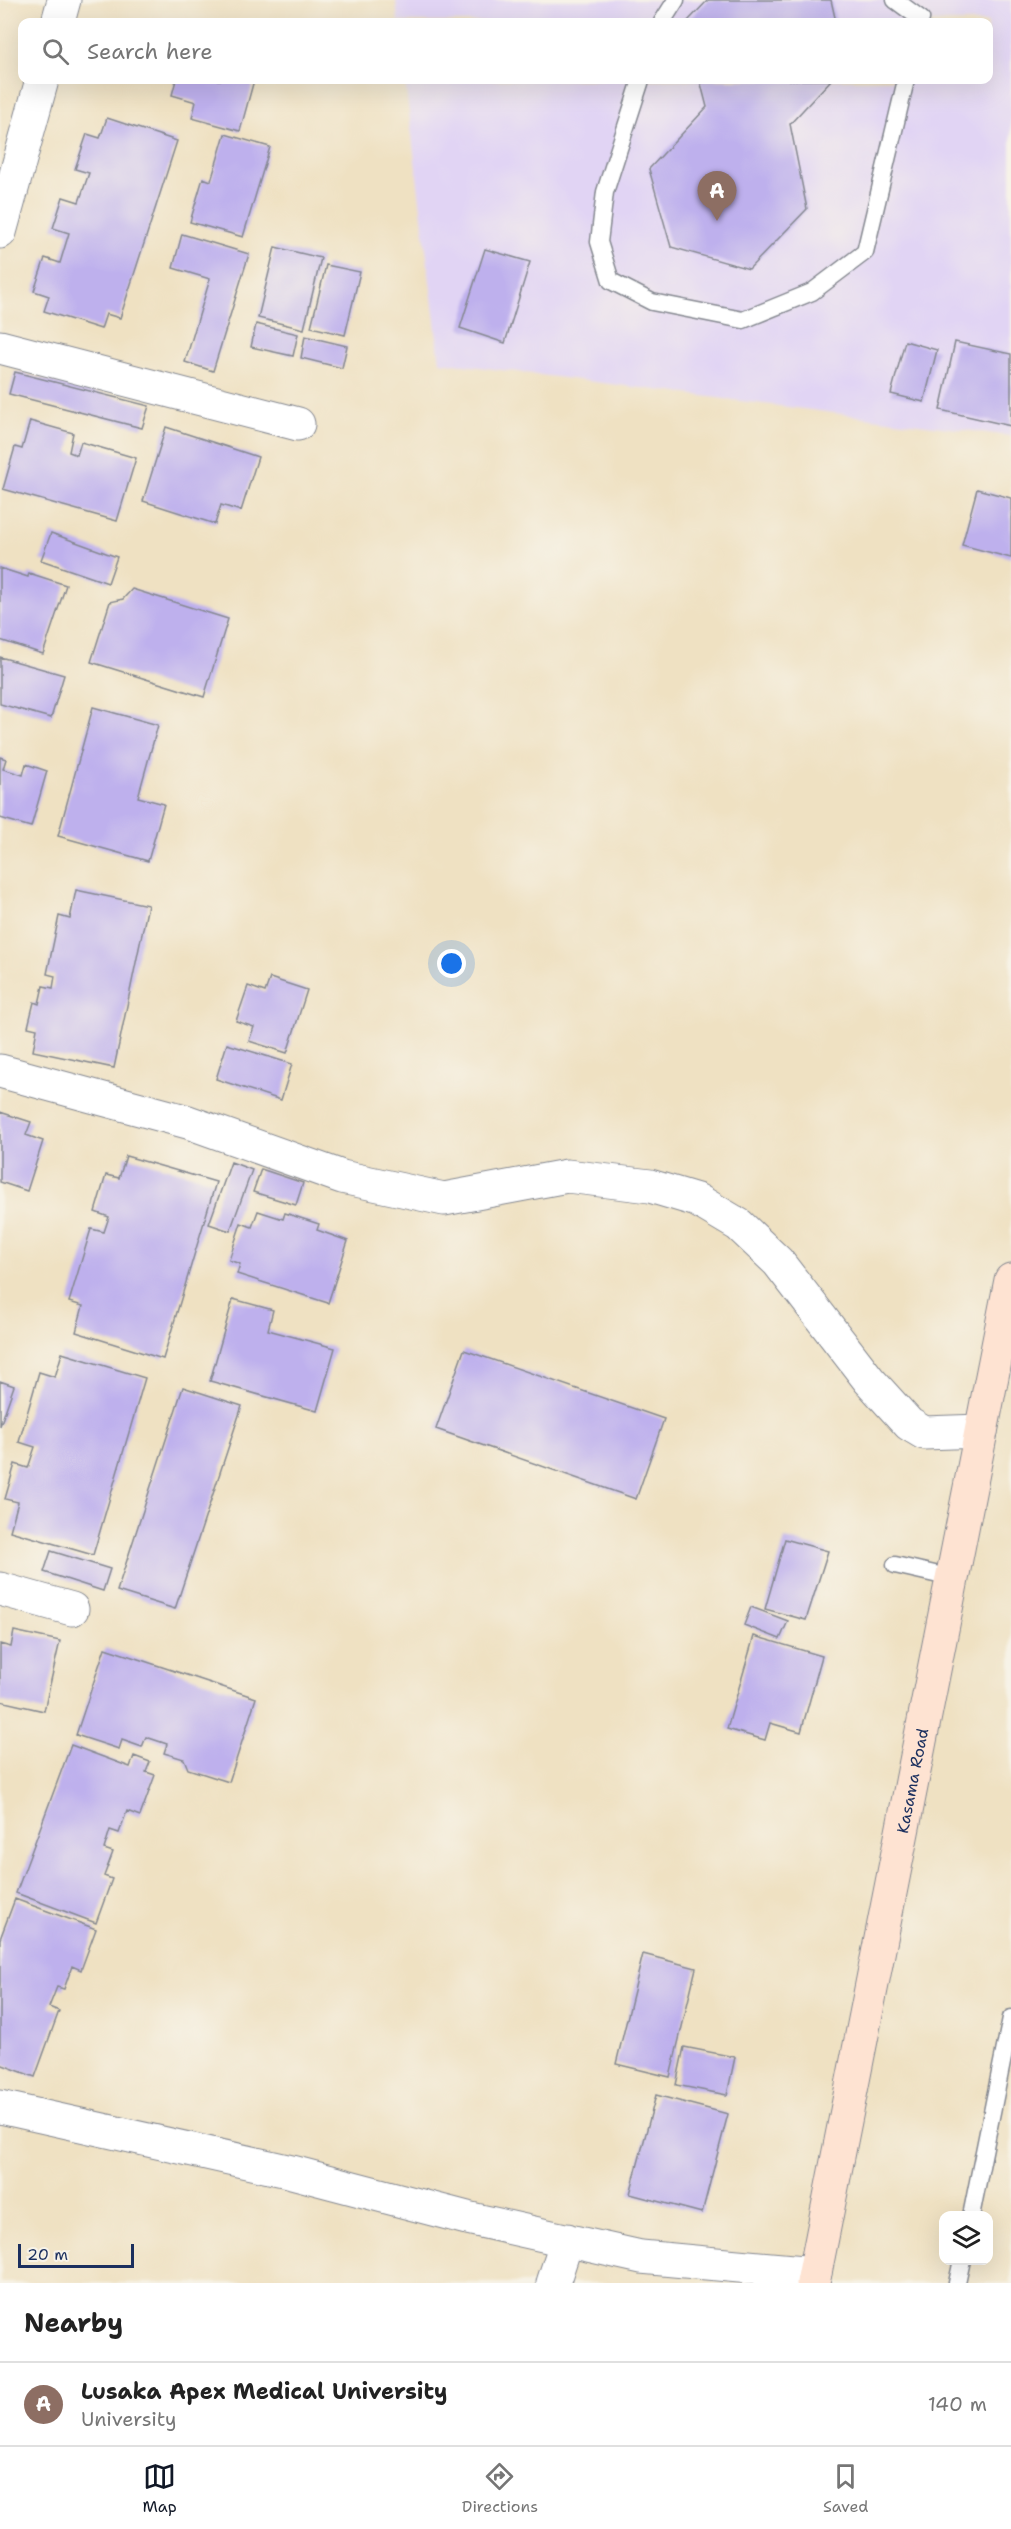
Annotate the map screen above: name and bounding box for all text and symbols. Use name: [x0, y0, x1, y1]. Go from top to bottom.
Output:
search box: [18, 18, 993, 84]
icon: search: [39, 35, 72, 68]
text: Search here: [87, 37, 213, 66]
pin: A: [698, 172, 736, 221]
your location: [437, 949, 466, 978]
street label: Kasama Road: [892, 1726, 933, 1835]
map controls: [939, 2211, 993, 2265]
button: layers: [939, 2211, 993, 2265]
scale bar: [18, 2241, 134, 2268]
text: 20 m: [27, 2244, 68, 2265]
text: Nearby: [24, 2305, 123, 2340]
text: Lusaka Apex Medical University: [81, 2377, 447, 2406]
text: A: [36, 2391, 51, 2417]
text: 140 m: [928, 2391, 987, 2417]
text: University: [81, 2406, 177, 2432]
tab: Map: [143, 2460, 177, 2517]
tab: Directions: [462, 2460, 538, 2517]
tab: Saved: [823, 2460, 869, 2517]

